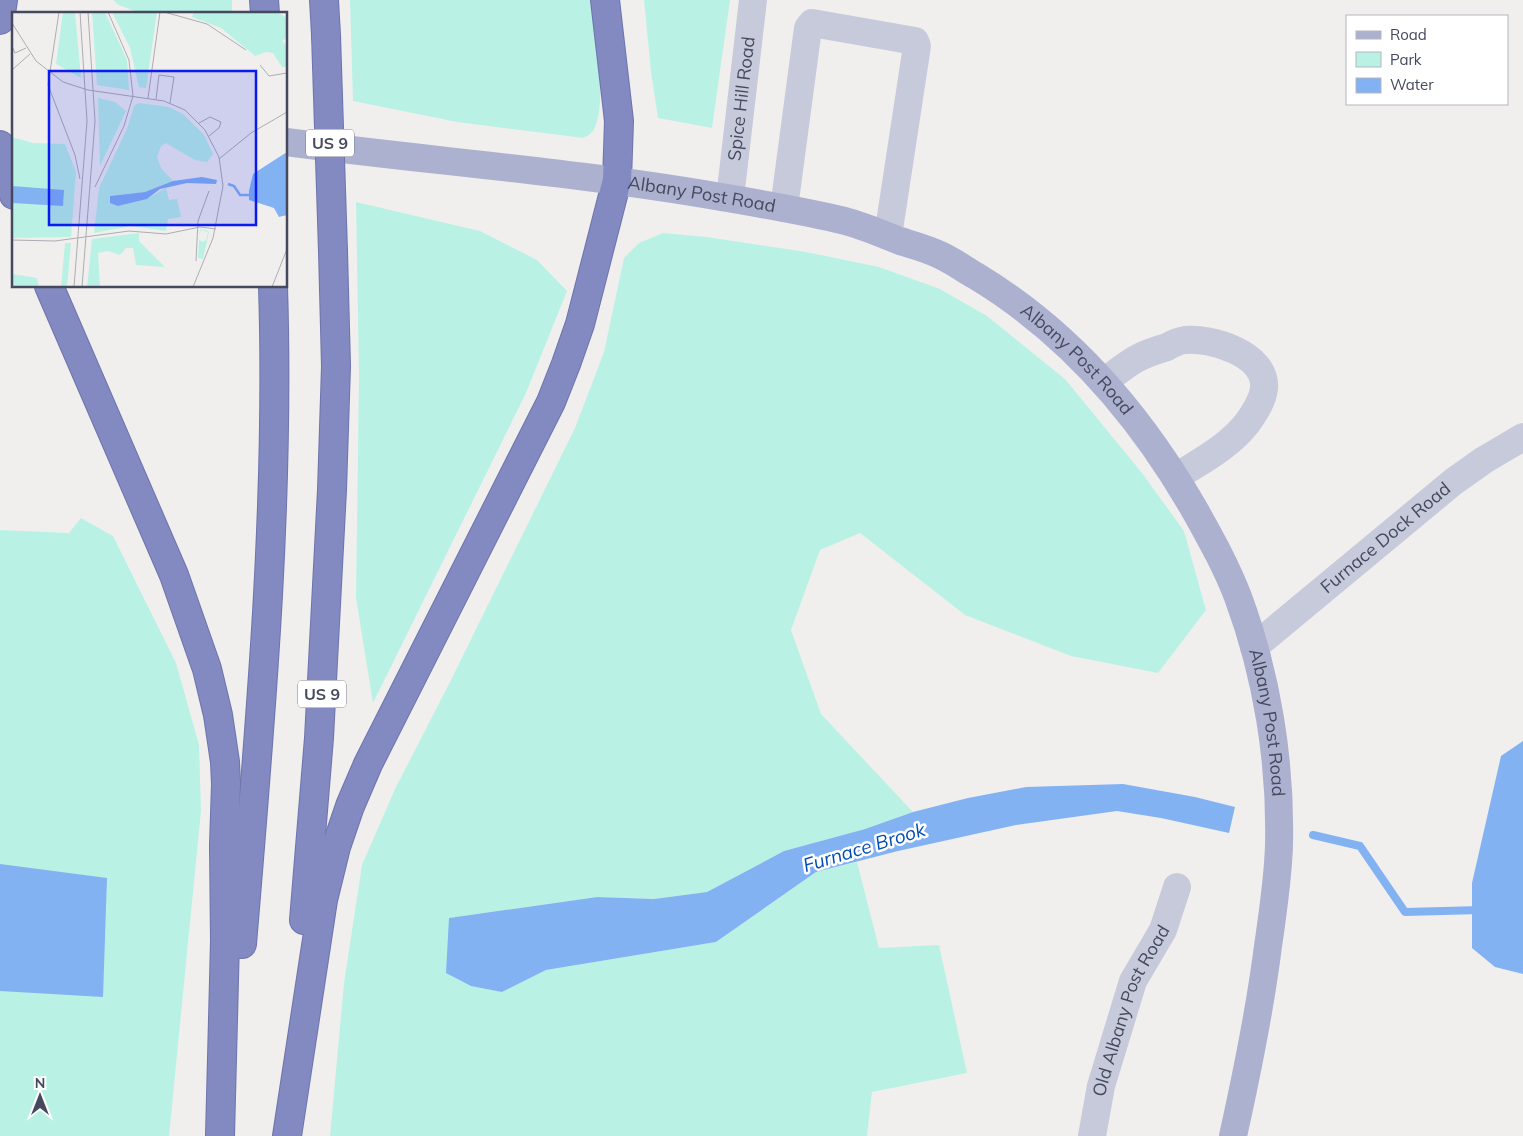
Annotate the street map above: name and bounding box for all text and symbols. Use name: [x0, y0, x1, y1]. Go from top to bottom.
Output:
inset map: [12, 12, 288, 288]
legend: [1346, 15, 1508, 105]
text: Road: [1390, 25, 1427, 44]
street label: Spice Hill Road: [722, 35, 760, 162]
text: Park: [1390, 50, 1422, 69]
text: Water: [1390, 75, 1434, 94]
road number: US 9: [306, 130, 354, 156]
street label: Albany Post Road: [626, 171, 777, 217]
street label: Albany Post Road: [1016, 298, 1139, 419]
street label: Furnace Dock Road: [1316, 477, 1455, 598]
street label: Albany Post Road: [1244, 646, 1290, 797]
road number: US 9: [298, 681, 346, 708]
water label: Furnace Brook: [800, 817, 929, 877]
street label: Old Albany Post Road: [1087, 921, 1174, 1098]
north arrow: [15, 1071, 65, 1121]
text: N: [35, 1074, 45, 1092]

